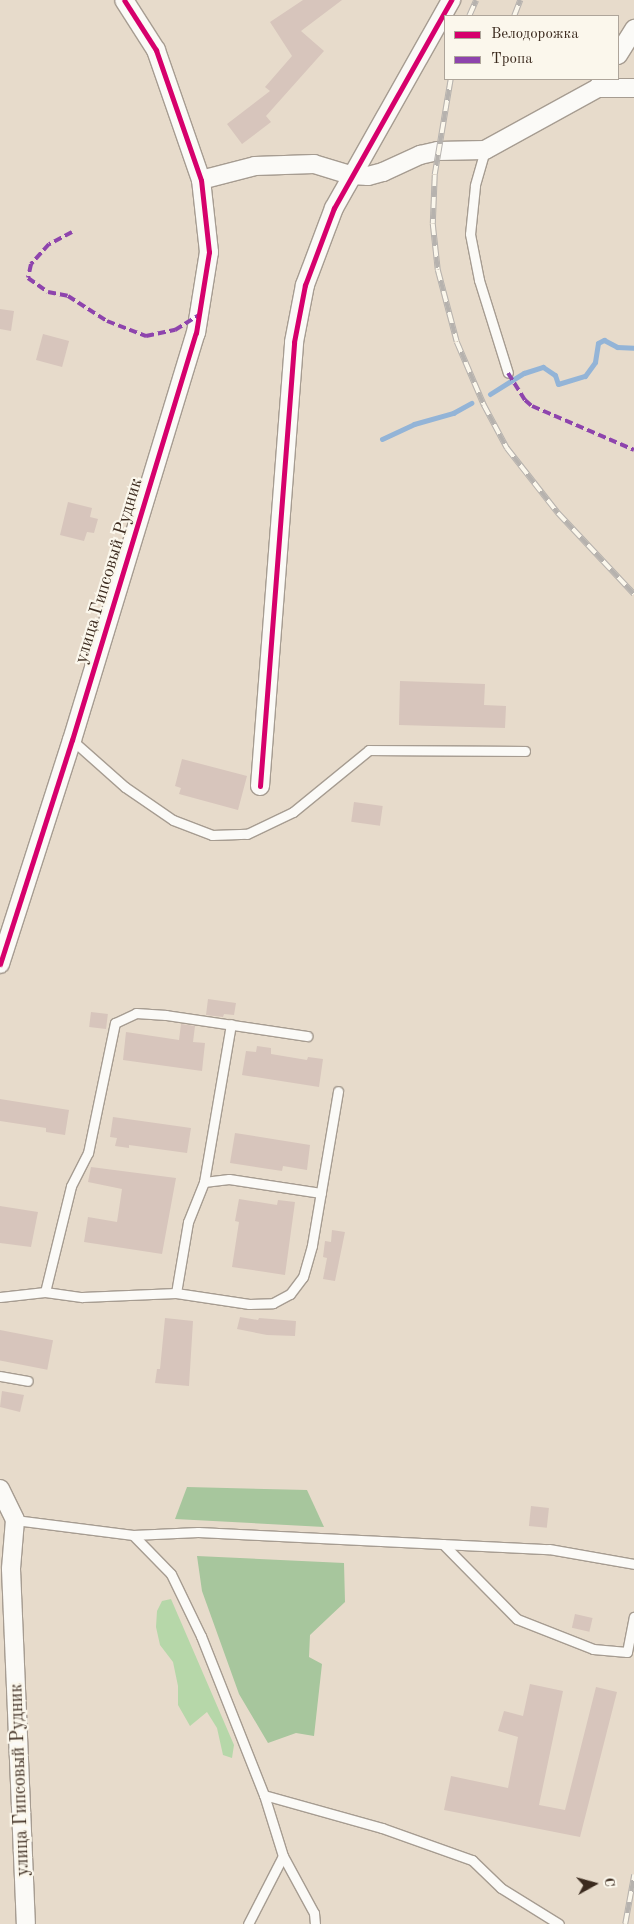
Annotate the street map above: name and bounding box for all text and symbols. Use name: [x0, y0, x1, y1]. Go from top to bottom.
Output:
legend: [444, 15, 619, 80]
text: Велодорожка: [491, 27, 579, 42]
text: Тропа: [491, 52, 533, 67]
street label: улица Гипсовый Рудник: [70, 476, 148, 666]
street label: улица Гипсовый Рудник: [6, 1683, 34, 1877]
north arrow: [569, 1859, 619, 1909]
text: С: [601, 1877, 616, 1888]

